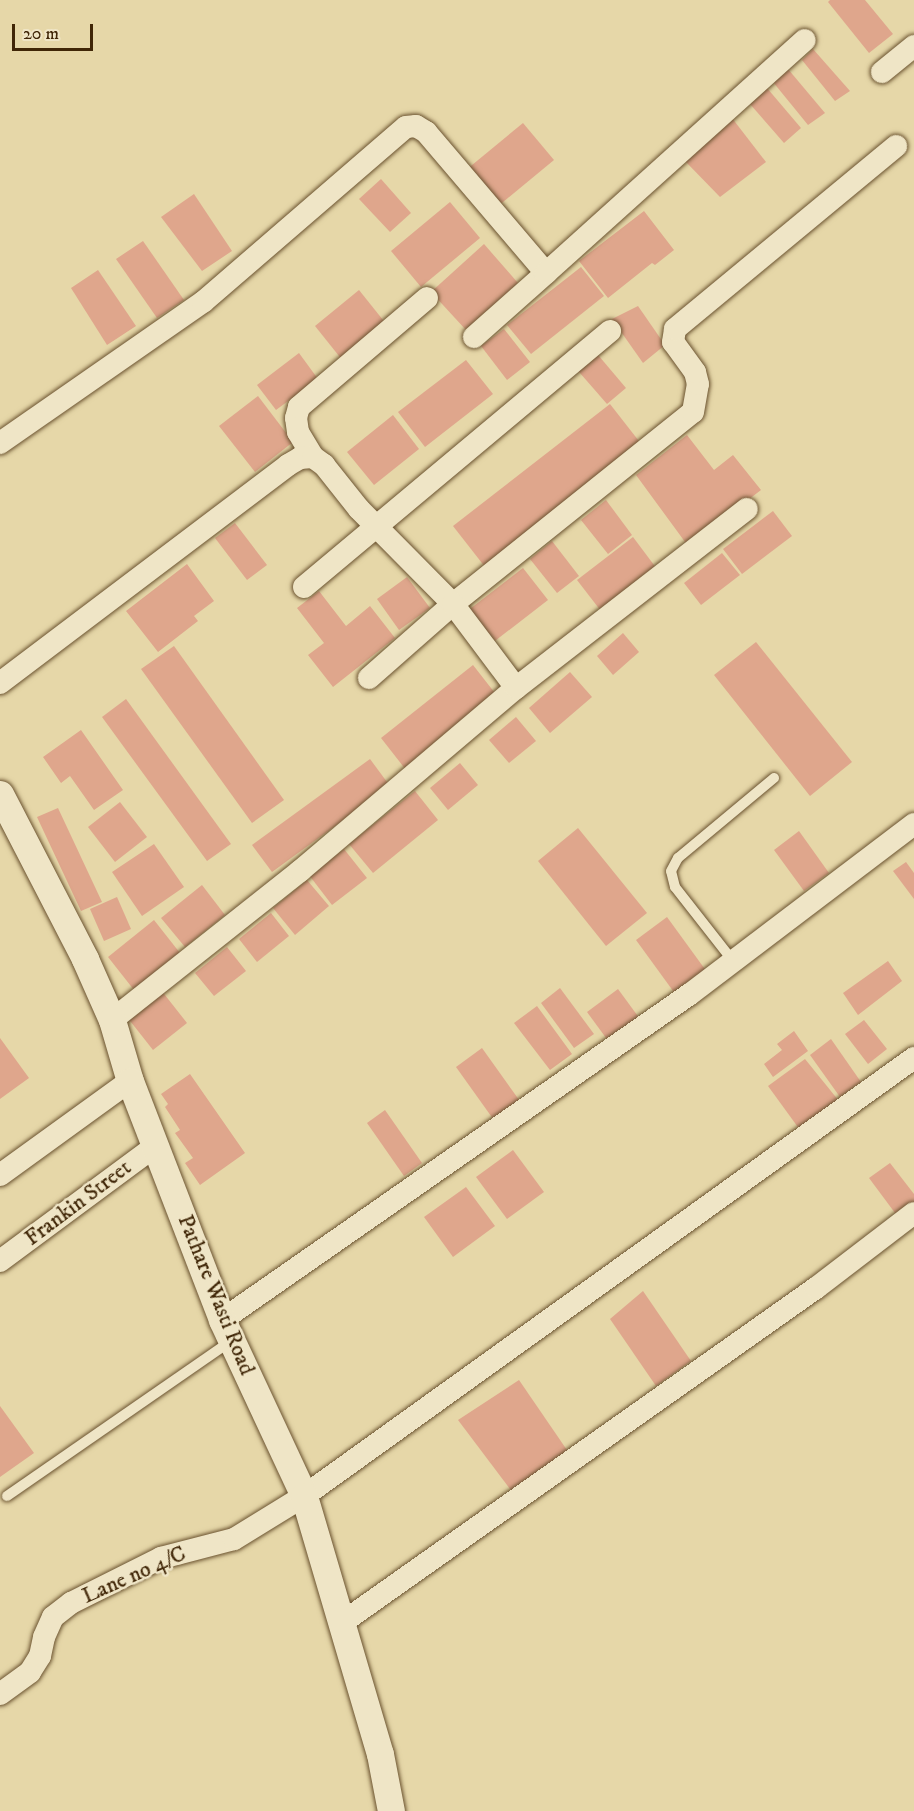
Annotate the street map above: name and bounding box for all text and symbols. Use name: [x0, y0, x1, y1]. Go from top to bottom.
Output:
scale bar: [15, 12, 96, 50]
text: 20 m: [23, 23, 59, 45]
street label: Frankin Street: [20, 1154, 136, 1252]
street label: Pathare Wasti Road: [172, 1211, 260, 1379]
street label: Lane no 4/C: [78, 1540, 190, 1610]

